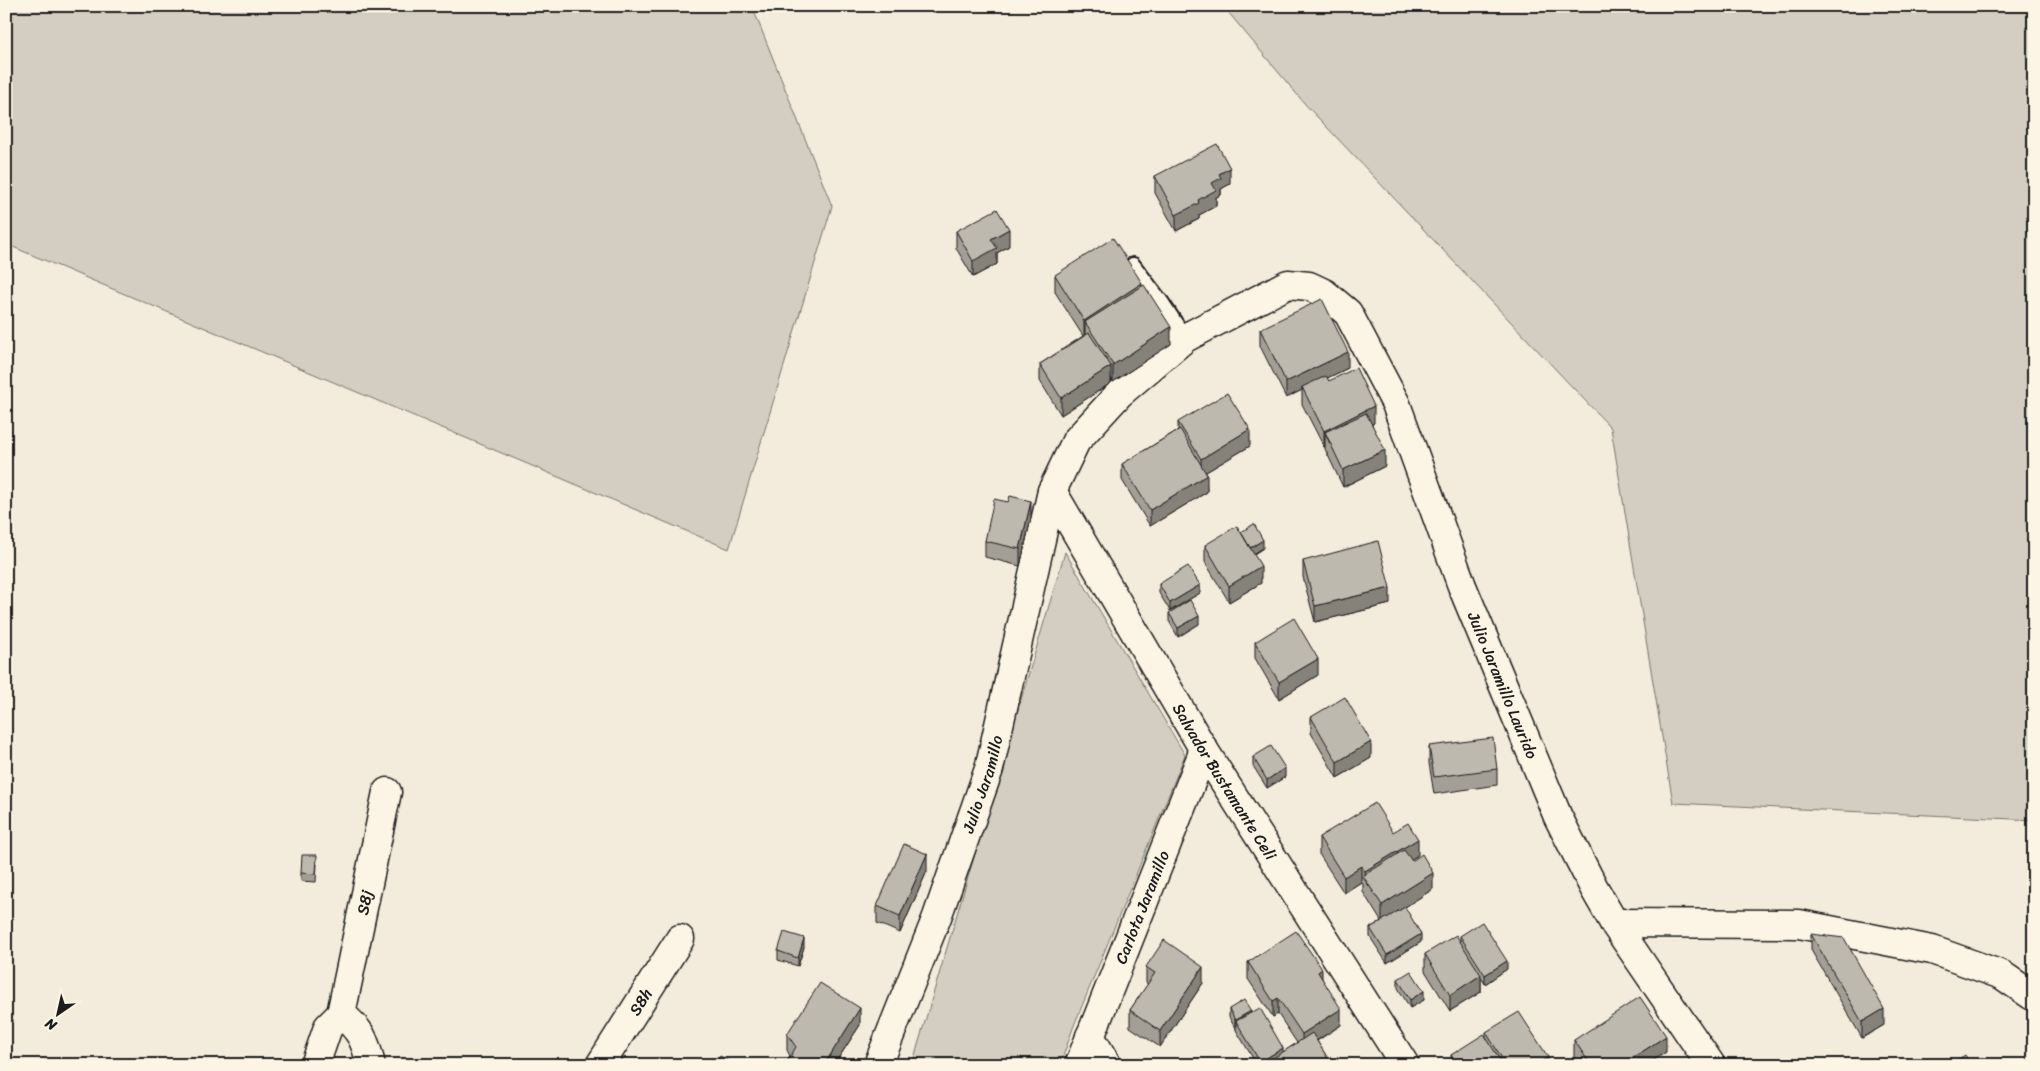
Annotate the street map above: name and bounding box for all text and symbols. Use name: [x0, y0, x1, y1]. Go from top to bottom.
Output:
street label: Julio Jaramillo Laurido: [1459, 606, 1546, 763]
street label: Salvador Bustamante Celi: [1164, 697, 1285, 867]
street label: Julio Jaramillo: [953, 732, 1011, 838]
street label: Carlota Jaramillo: [1107, 846, 1178, 968]
street label: S8j: [348, 887, 382, 918]
street label: S8h: [621, 982, 660, 1022]
north arrow: [32, 988, 82, 1038]
text: N: [40, 1011, 63, 1038]

